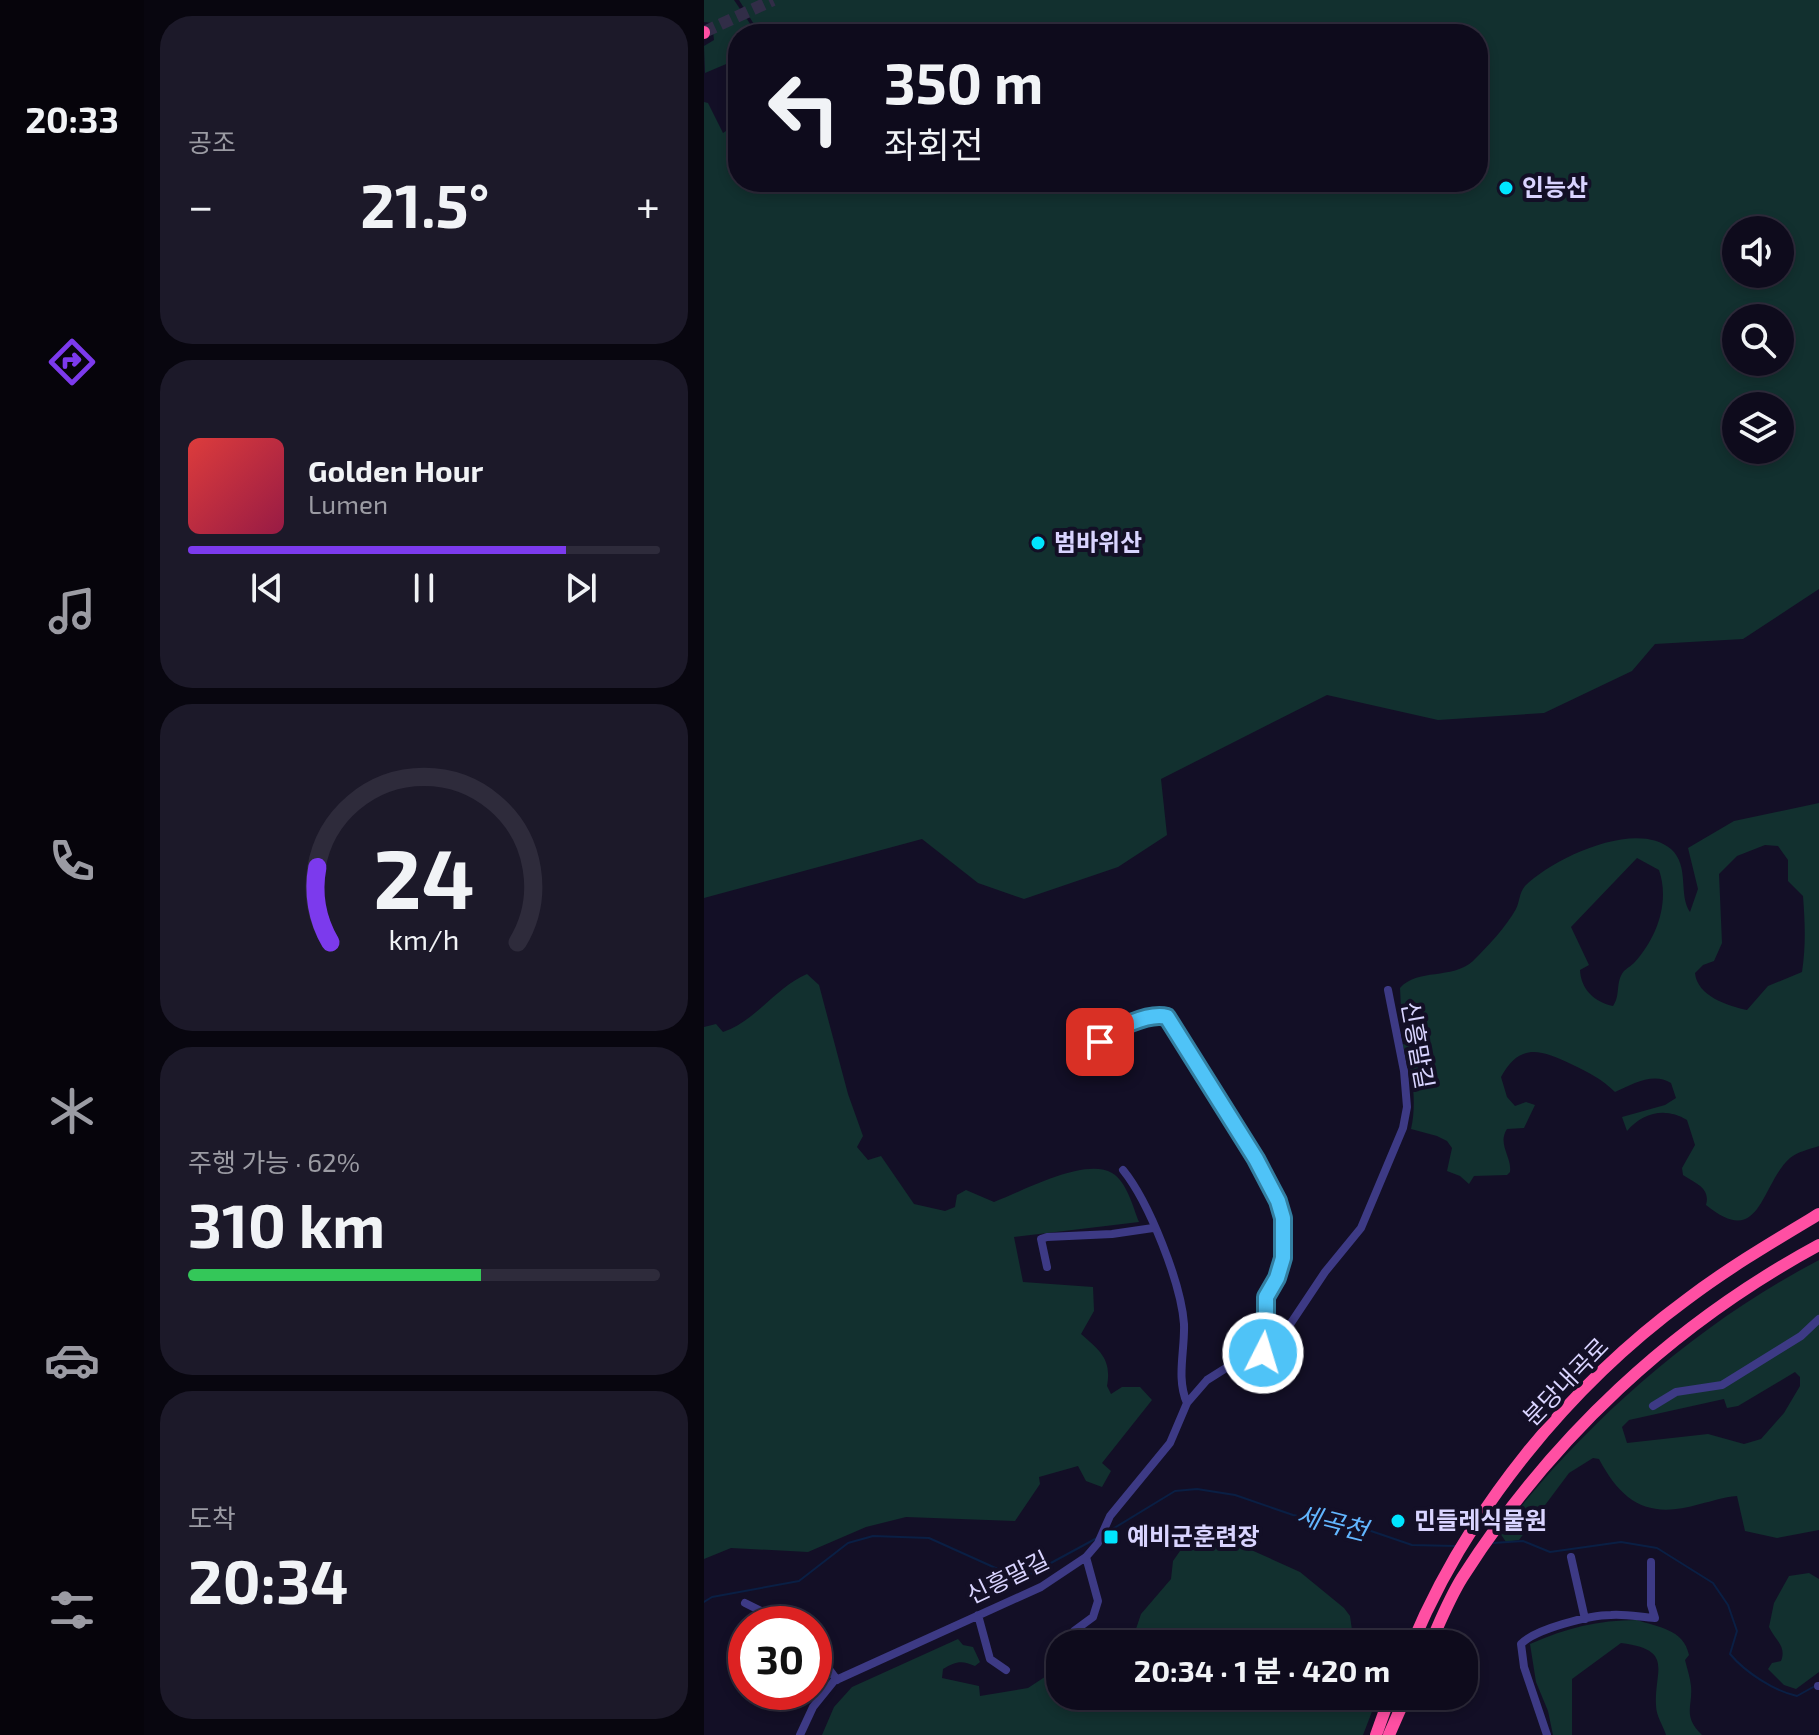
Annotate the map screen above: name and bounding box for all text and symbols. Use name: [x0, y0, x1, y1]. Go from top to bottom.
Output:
text: 350 m: [884, 48, 1043, 115]
icon: left: [752, 56, 856, 160]
text: 20:33: [25, 97, 119, 140]
text: 좌회전: [884, 122, 983, 165]
text: 공조: [188, 126, 236, 157]
text: 21.5°: [360, 168, 489, 240]
place label: 인능산: [1522, 172, 1588, 201]
text: −: [188, 178, 214, 231]
text: +: [636, 178, 660, 231]
marker: 인능산: [1497, 179, 1515, 197]
map controls: [1722, 216, 1794, 464]
button: sound: [1722, 216, 1794, 288]
button: search: [1722, 304, 1794, 376]
icon: directions: [44, 334, 100, 390]
button: layers: [1722, 392, 1794, 464]
text: Golden Hour: [308, 452, 483, 488]
text: Lumen: [308, 488, 388, 519]
place label: 범바위산: [1054, 527, 1142, 556]
marker: 범바위산: [1029, 534, 1047, 552]
icon: previous: [245, 566, 289, 610]
icon: pause: [402, 566, 446, 610]
icon: next: [559, 566, 603, 610]
icon: music: [44, 583, 100, 639]
text: 24: [373, 826, 475, 926]
icon: phone: [44, 833, 100, 889]
text: km/h: [389, 922, 459, 957]
street label: 신흥말길: [1397, 999, 1440, 1091]
pin: [1066, 1008, 1134, 1076]
icon: arrive: [1078, 1020, 1122, 1064]
icon: climate: [44, 1083, 100, 1139]
text: 주행 가능 · 62%: [188, 1146, 360, 1177]
text: 310 km: [188, 1188, 385, 1260]
position arrow: [1221, 1311, 1305, 1395]
street label: 분당내곡로: [1516, 1331, 1614, 1431]
icon: car: [44, 1332, 100, 1388]
water label: 세곡천: [1294, 1498, 1374, 1546]
text: 도착: [188, 1502, 236, 1533]
place label: 민들레식물원: [1414, 1505, 1546, 1534]
marker: 민들레식물원: [1389, 1512, 1407, 1530]
place label: 예비군훈련장: [1127, 1521, 1259, 1550]
marker: 예비군훈련장: [1102, 1528, 1120, 1546]
text: 20:34: [188, 1544, 348, 1616]
street label: 신흥말길: [961, 1544, 1053, 1609]
icon: filters: [44, 1582, 100, 1638]
speed limit sign: 30: [728, 1606, 832, 1710]
text: 20:34 · 1 분 · 420 m: [1134, 1652, 1390, 1688]

